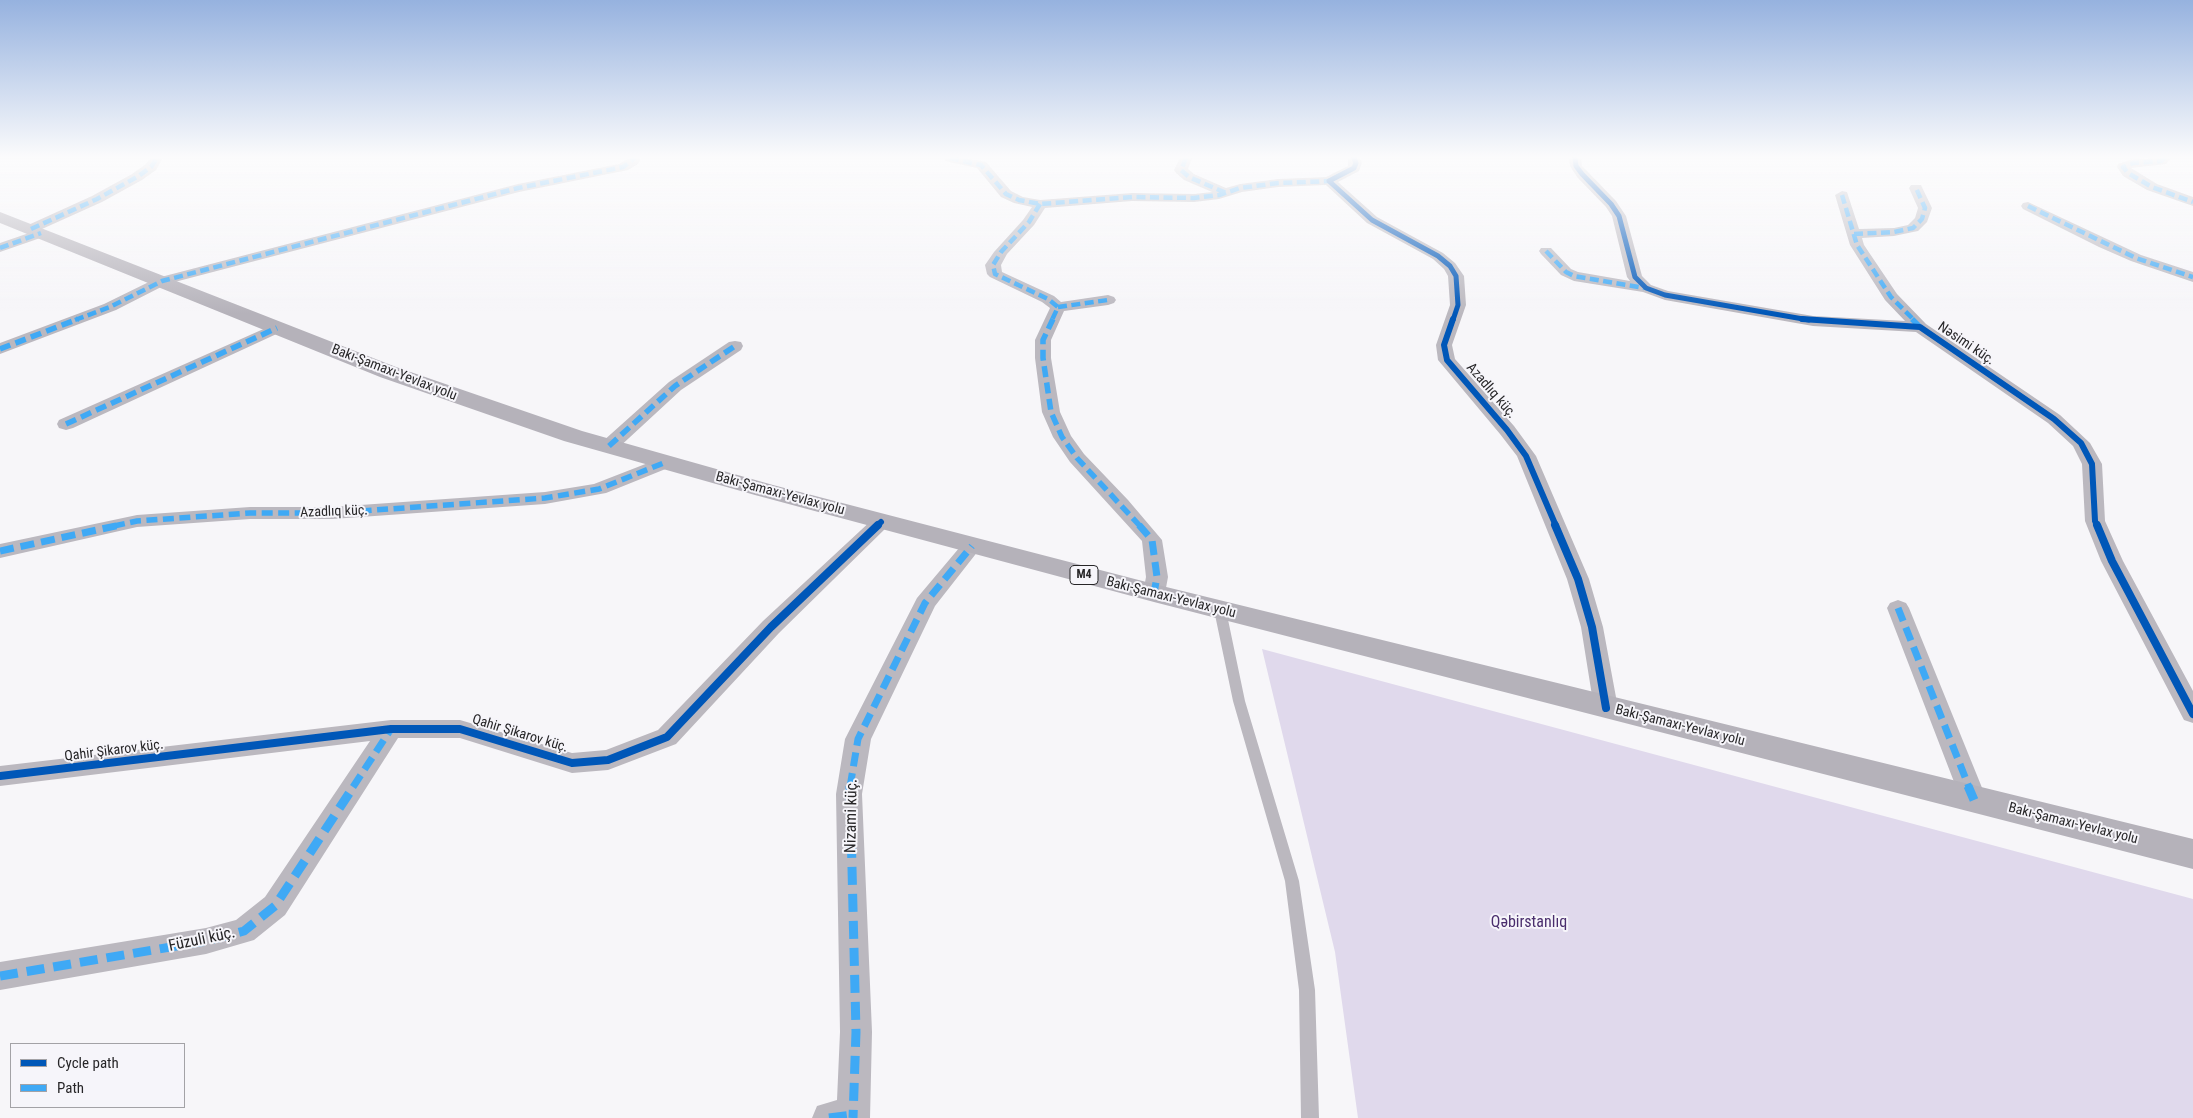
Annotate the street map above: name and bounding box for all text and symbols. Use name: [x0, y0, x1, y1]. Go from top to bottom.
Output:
street label: Nəsimi küç.: [1934, 319, 1998, 369]
street label: Bakı-Şamaxı-Yevlax yolu: [329, 341, 459, 405]
street label: Azadlıq küç.: [1462, 360, 1520, 422]
street label: Bakı-Şamaxı-Yevlax yolu: [714, 469, 846, 519]
street label: Azadlıq küç.: [300, 502, 368, 522]
road number: M4: [1070, 566, 1098, 584]
street label: Bakı-Şamaxı-Yevlax yolu: [1104, 574, 1238, 622]
street label: Bakı-Şamaxı-Yevlax yolu: [1613, 702, 1747, 750]
street label: Qahir Şikarov küç.: [470, 711, 570, 757]
street label: Qahir Şikarov küç.: [64, 737, 164, 765]
street label: Nizami küç.: [842, 779, 862, 853]
street label: Bakı-Şamaxı-Yevlax yolu: [2006, 800, 2140, 848]
park label: Qəbirstanlıq: [1491, 913, 1567, 933]
street label: Füzuli küç.: [167, 924, 237, 956]
legend: [10, 1043, 185, 1108]
text: Cycle path: [57, 1054, 119, 1072]
text: Path: [57, 1079, 84, 1097]

